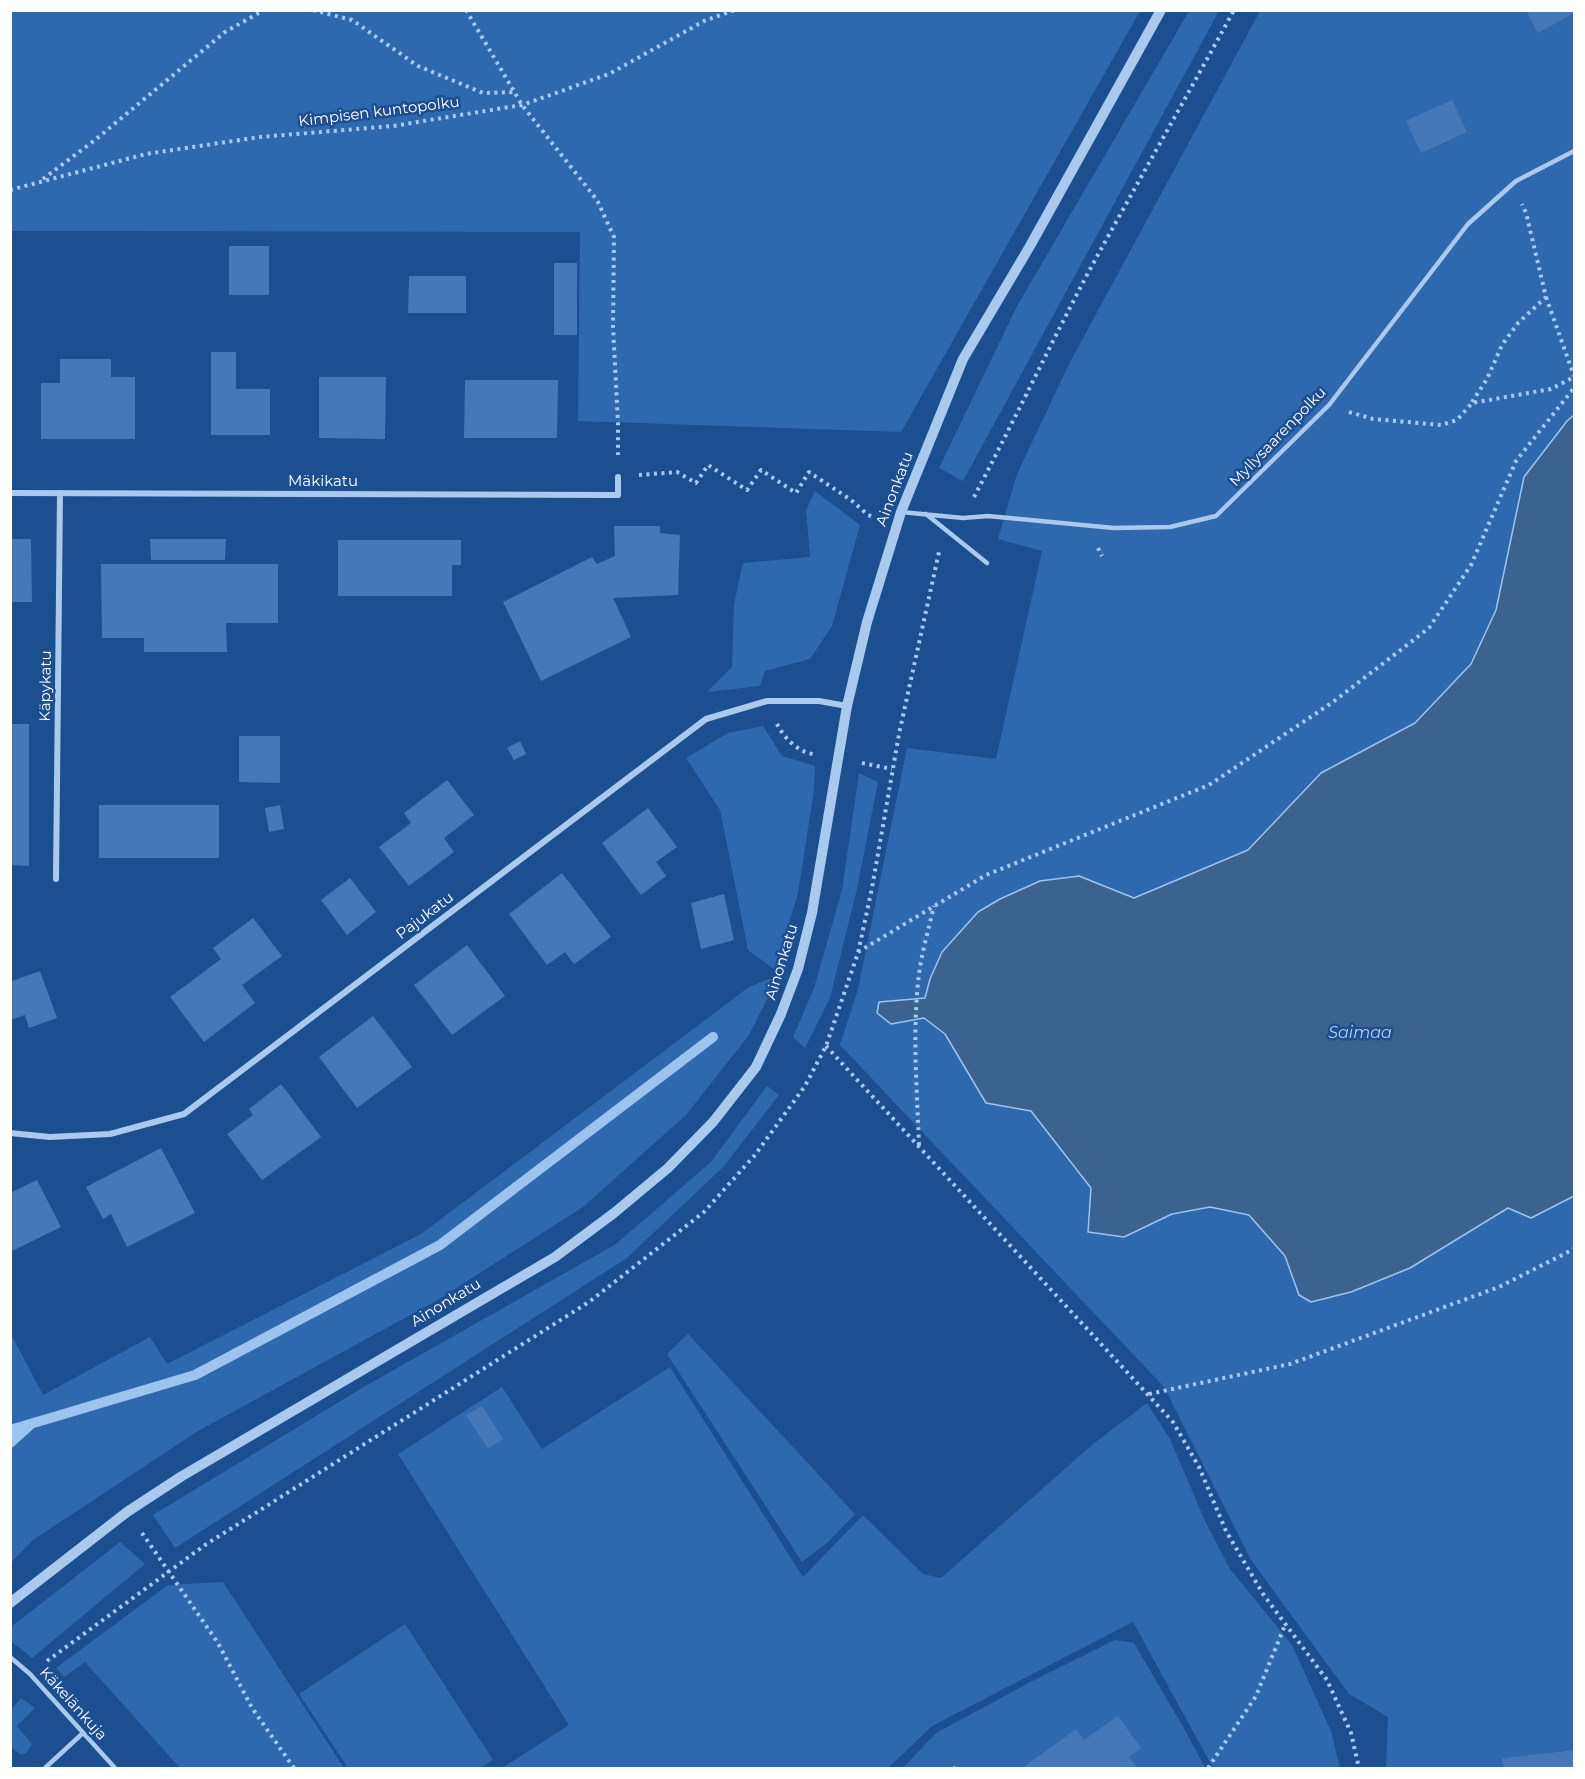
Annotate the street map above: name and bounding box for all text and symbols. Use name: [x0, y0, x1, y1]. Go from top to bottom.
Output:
street label: Kimpisen kuntopolku: [297, 93, 461, 131]
street label: Myllysaarenpolku: [1226, 384, 1330, 490]
street label: Ainonkatu: [873, 449, 917, 529]
street label: Mäkikatu: [288, 473, 358, 491]
street label: Käpykatu: [36, 650, 56, 722]
street label: Pajukatu: [393, 889, 457, 943]
street label: Ainonkatu: [762, 922, 802, 1002]
water label: Saimaa: [1328, 1023, 1392, 1043]
street label: Ainonkatu: [408, 1275, 484, 1331]
street label: Käkelänkuja: [36, 1664, 110, 1744]

